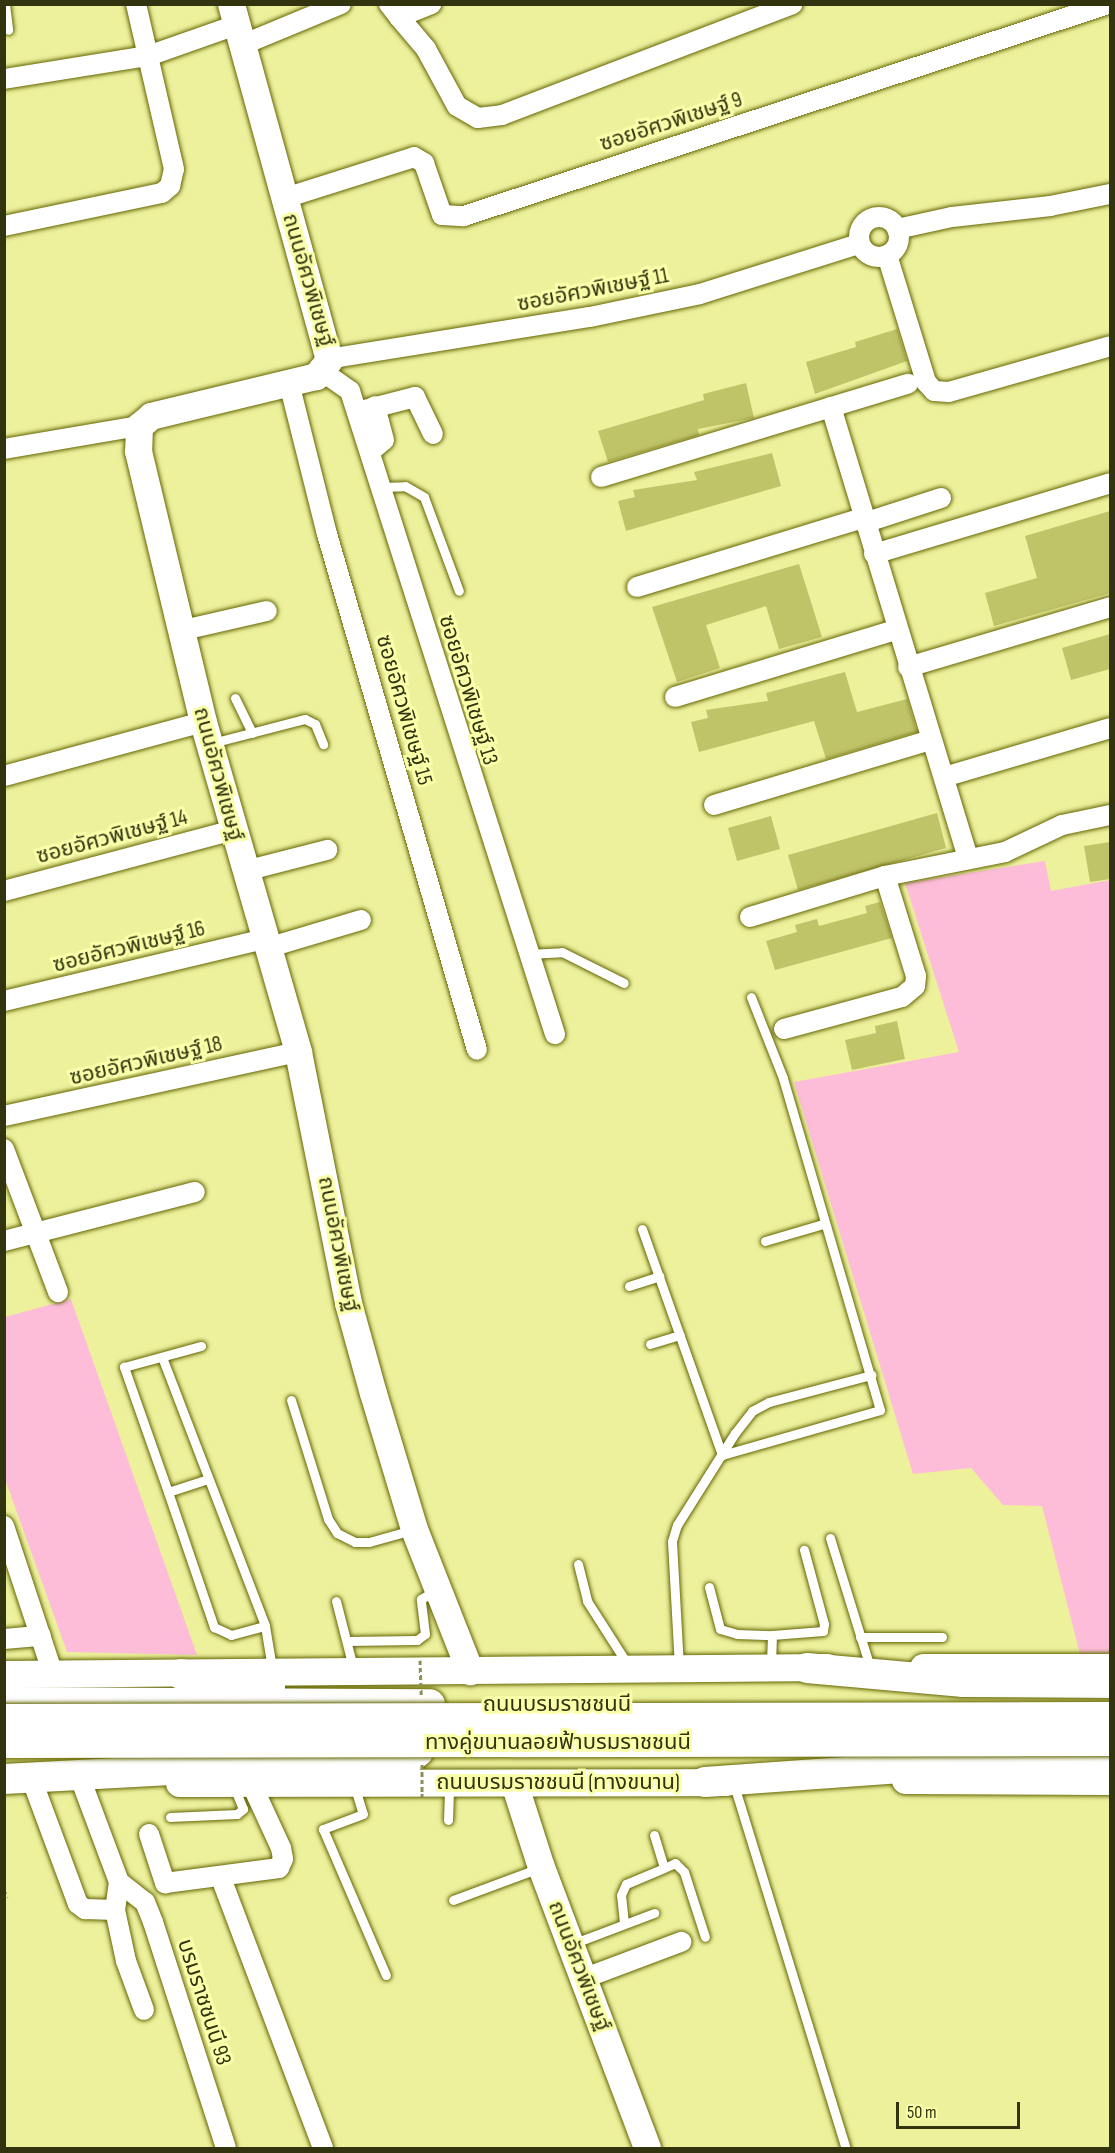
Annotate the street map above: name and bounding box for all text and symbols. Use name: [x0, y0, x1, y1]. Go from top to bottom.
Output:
street label: ซอยอัศวพิเชษฐ์ 9: [596, 87, 746, 157]
street label: ถนนอัศวพิเชษฐ์: [276, 210, 340, 350]
street label: ซอยอัศวพิเชษฐ์ 11: [515, 262, 671, 318]
street label: ซอยอัศวพิเชษฐ์ 13: [433, 612, 503, 768]
street label: ซอยอัศวพิเชษฐ์ 15: [370, 632, 438, 788]
street label: ถนนอัศวพิเชษฐ์: [187, 704, 249, 844]
street label: ซอยอัศวพิเชษฐ์ 14: [34, 804, 190, 870]
street label: ซอยอัศวพิเชษฐ์ 16: [50, 915, 208, 979]
street label: ซอยอัศวพิเชษฐ์ 18: [67, 1031, 225, 1091]
street label: ถนนอัศวพิเชษฐ์: [312, 1174, 364, 1314]
street label: ถนนบรมราชชนนี: [483, 1692, 631, 1718]
street label: ทางคู่ขนานลอยฟ้าบรมราชชนนี: [425, 1730, 691, 1756]
street label: ถนนบรมราชชนนี (ทางขนาน): [436, 1770, 680, 1796]
street label: ถนนอัศวพิเชษฐ์: [542, 1897, 616, 2035]
street label: บรมราชชนนี 93: [171, 1936, 237, 2068]
scale bar: [899, 2090, 1024, 2128]
text: 50 m: [907, 2102, 937, 2123]

